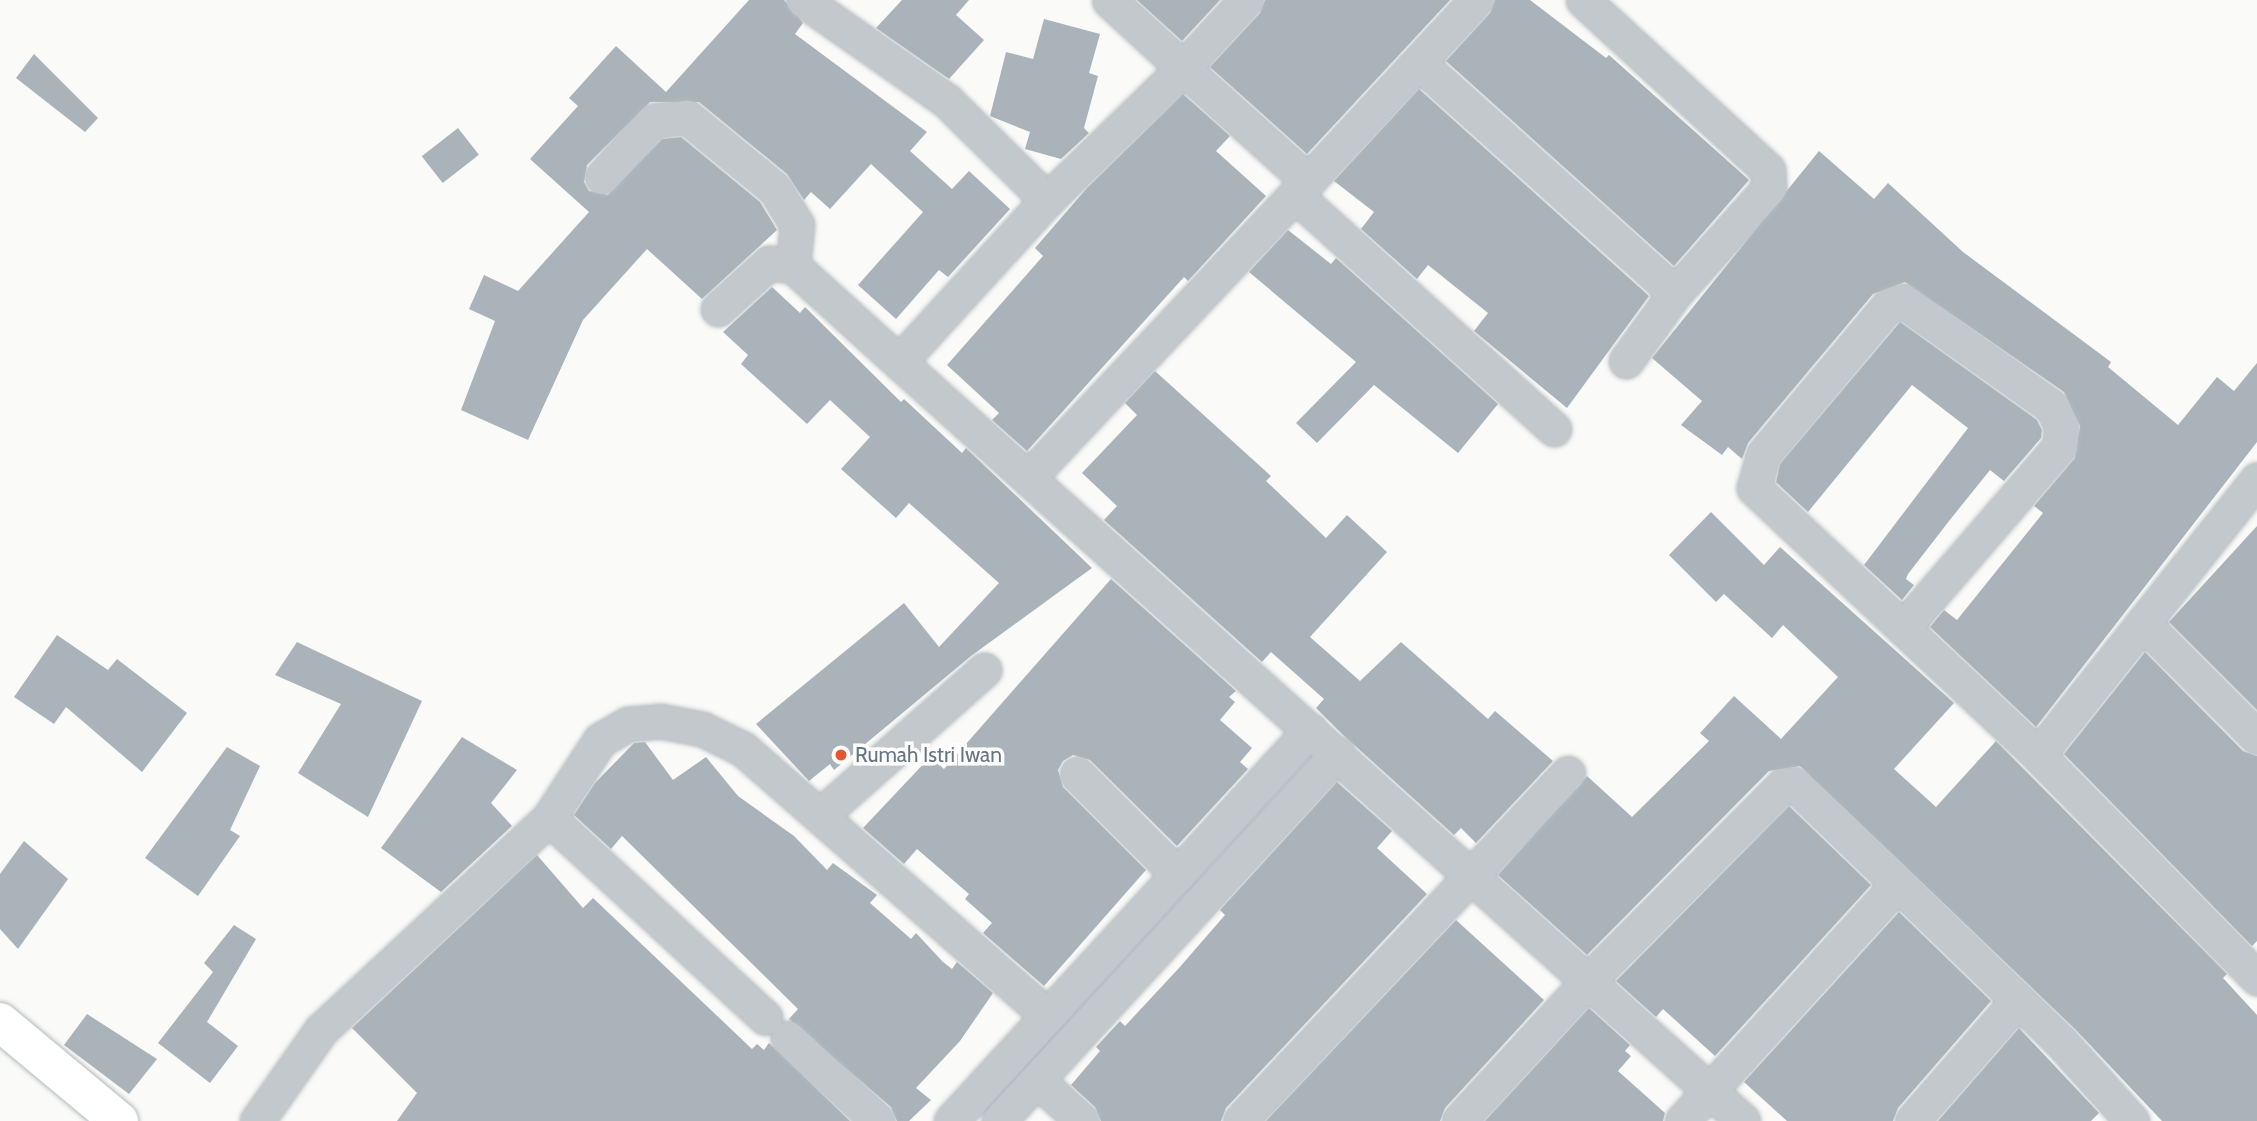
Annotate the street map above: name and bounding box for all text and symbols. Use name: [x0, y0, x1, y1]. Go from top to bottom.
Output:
place label: Rumah Istri Iwan: [855, 742, 1002, 768]
marker: Rumah Istri Iwan: [833, 747, 849, 763]

